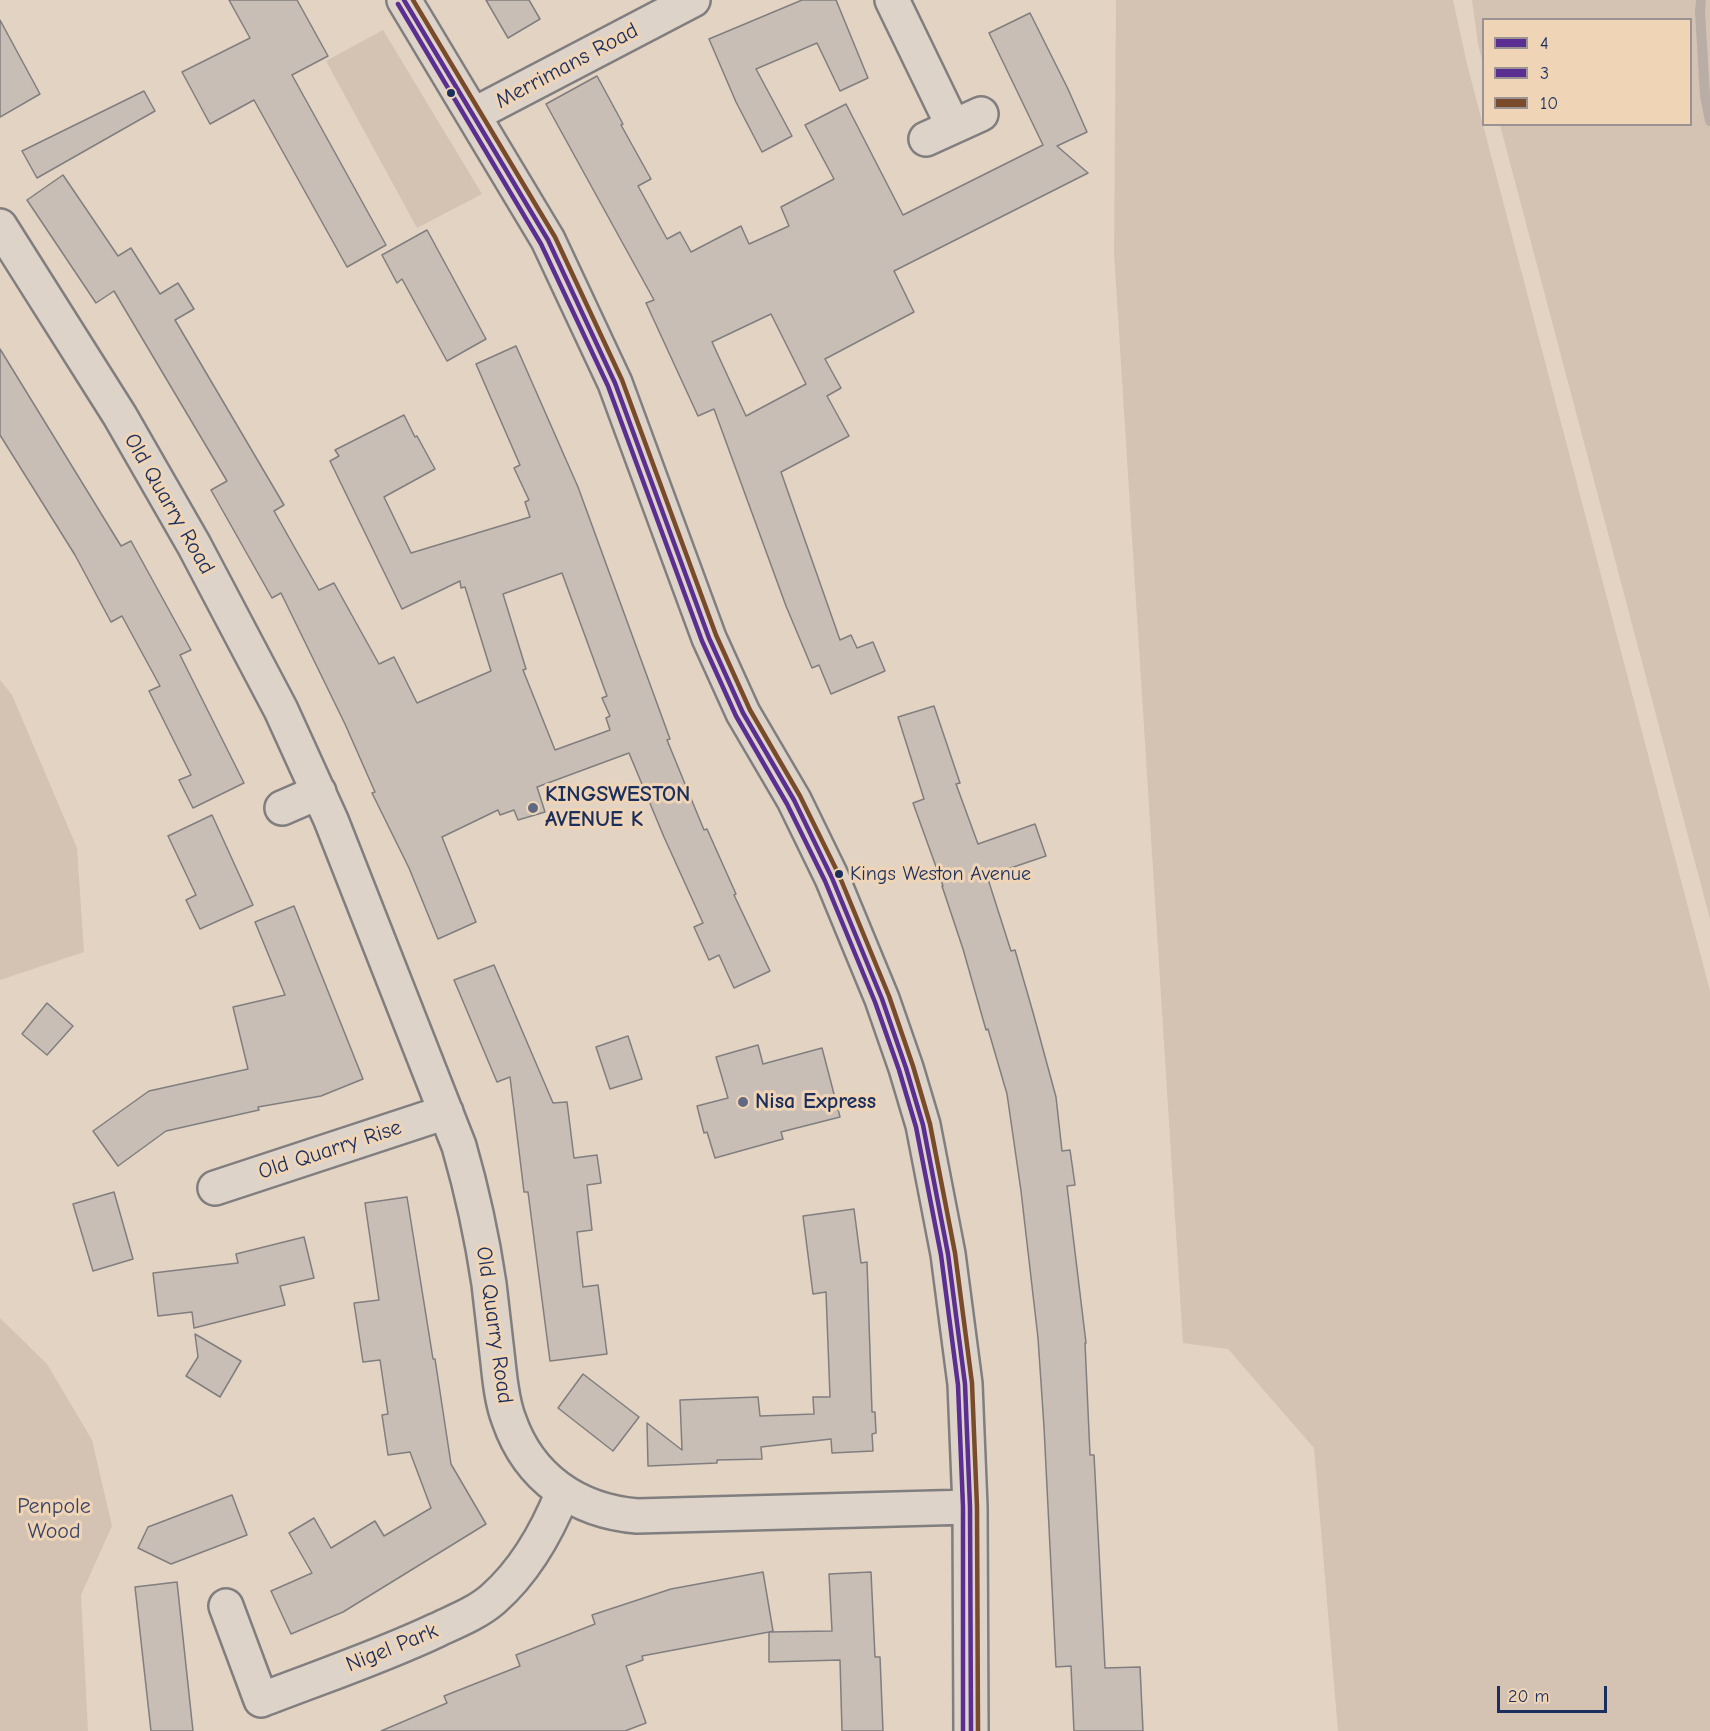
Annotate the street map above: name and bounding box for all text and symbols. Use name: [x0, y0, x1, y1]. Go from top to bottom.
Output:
street label: Merrimans Road: [491, 17, 643, 115]
legend: [1482, 18, 1692, 126]
text: 4: [1540, 33, 1549, 54]
text: 3: [1540, 63, 1549, 84]
unlabelled marker: [445, 87, 457, 99]
text: 10: [1540, 93, 1558, 114]
street label: Old Quarry Road: [118, 429, 220, 579]
place label: KINGSWESTON AVENUE K: [545, 782, 690, 834]
marker: KINGSWESTON AVENUE K: [526, 801, 540, 815]
place label: Kings Weston Avenue: [850, 862, 1031, 886]
marker: Kings Weston Avenue: [833, 868, 845, 880]
place label: Nisa Express: [755, 1089, 876, 1115]
marker: Nisa Express: [736, 1095, 750, 1109]
street label: Old Quarry Rise: [255, 1114, 405, 1186]
street label: Old Quarry Road: [470, 1245, 518, 1405]
park label: Penpole Wood: [17, 1494, 91, 1546]
street label: Nigel Park: [342, 1618, 442, 1678]
scale bar: [1500, 1674, 1610, 1712]
text: 20 m: [1508, 1686, 1549, 1707]

